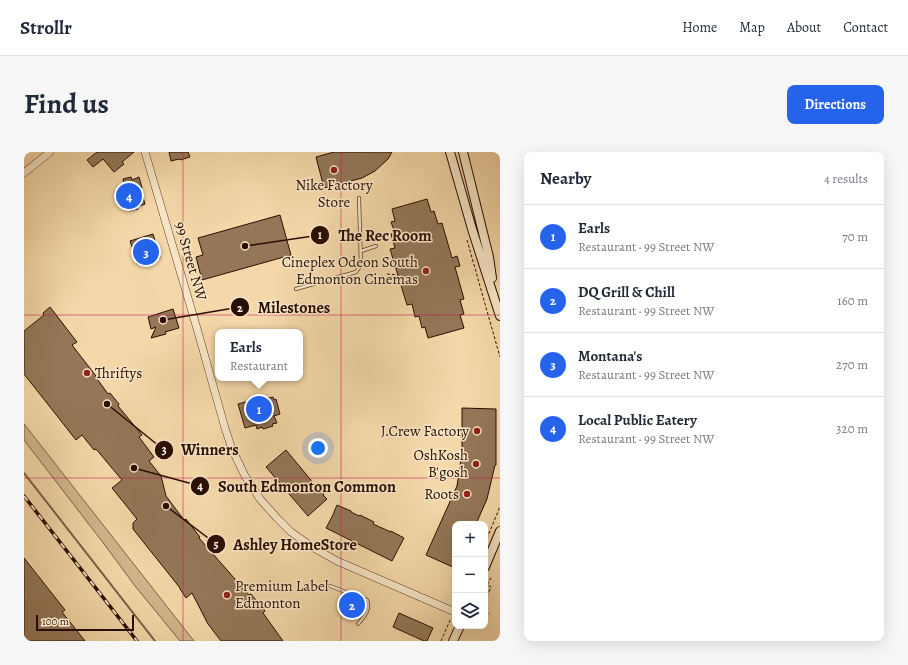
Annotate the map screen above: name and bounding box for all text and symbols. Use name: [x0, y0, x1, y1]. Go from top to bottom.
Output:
text: Strollr: [20, 15, 72, 41]
text: Home: [682, 18, 717, 37]
text: Map: [739, 18, 765, 37]
text: About: [787, 18, 821, 37]
text: Contact: [843, 18, 888, 37]
text: Find us: [24, 85, 109, 123]
button: Directions: [787, 85, 884, 124]
marker: Nike Factory Store: [329, 165, 339, 175]
text: Nearby: [540, 167, 591, 190]
text: 4 results: [824, 170, 868, 187]
place label: Nike Factory Store: [295, 175, 373, 212]
pin: 4: [116, 181, 142, 211]
text: Earls: [578, 218, 610, 238]
street label: 99 Street NW: [170, 219, 212, 303]
callout: The Rec Room: [310, 221, 440, 249]
text: The Rec Room: [338, 225, 432, 247]
text: 1: [318, 227, 323, 243]
text: 1: [551, 228, 555, 245]
text: 70 m: [842, 228, 868, 245]
pin: 3: [133, 237, 159, 267]
text: Restaurant · 99 Street NW: [578, 238, 714, 255]
place label: Cineplex Odeon South Edmonton Cinemas: [282, 252, 418, 289]
marker: Cineplex Odeon South Edmonton Cinemas: [421, 266, 431, 276]
text: DQ Grill & Chill: [578, 282, 675, 302]
text: 2: [550, 292, 556, 309]
text: 160 m: [837, 292, 868, 309]
callout: Milestones: [230, 293, 339, 321]
text: Milestones: [258, 297, 330, 319]
text: 2: [237, 300, 243, 316]
text: Restaurant · 99 Street NW: [578, 302, 714, 319]
popup: [215, 329, 303, 381]
text: Earls: [230, 337, 262, 357]
text: Montana's: [578, 346, 642, 366]
text: 3: [550, 356, 556, 373]
text: 270 m: [836, 356, 868, 373]
text: Restaurant: [230, 357, 288, 374]
place label: Thriftys: [95, 363, 142, 383]
text: Restaurant · 99 Street NW: [578, 366, 714, 383]
marker: Thriftys: [82, 368, 92, 378]
pin: 1: [246, 394, 272, 424]
text: Local Public Eatery: [578, 410, 697, 430]
text: 4: [550, 420, 556, 437]
text: 320 m: [836, 420, 868, 437]
place label: J.Crew Factory: [381, 421, 469, 441]
marker: J.Crew Factory: [472, 426, 482, 436]
text: Restaurant · 99 Street NW: [578, 430, 714, 447]
callout: Winners: [154, 436, 247, 464]
your location: [308, 438, 328, 458]
text: Winners: [180, 439, 239, 461]
text: 3: [161, 442, 167, 458]
place label: OshKosh B'gosh: [413, 445, 468, 482]
marker: OshKosh B'gosh: [471, 459, 481, 469]
callout: South Edmonton Common: [190, 472, 404, 500]
text: South Edmonton Common: [218, 476, 396, 498]
text: 4: [197, 478, 203, 494]
place label: Roots: [424, 484, 459, 504]
marker: Roots: [462, 489, 472, 499]
map controls: [452, 521, 488, 629]
button: +: [452, 521, 488, 557]
callout: Ashley HomeStore: [206, 530, 365, 558]
text: Ashley HomeStore: [232, 534, 357, 556]
text: 5: [213, 536, 219, 552]
button: −: [452, 557, 488, 593]
place label: Premium Label Edmonton: [235, 576, 329, 613]
marker: Premium Label Edmonton: [222, 590, 232, 600]
pin: 2: [339, 590, 365, 620]
button: layers: [452, 593, 488, 629]
scale bar: [36, 613, 134, 632]
text: 100 m: [42, 614, 69, 629]

